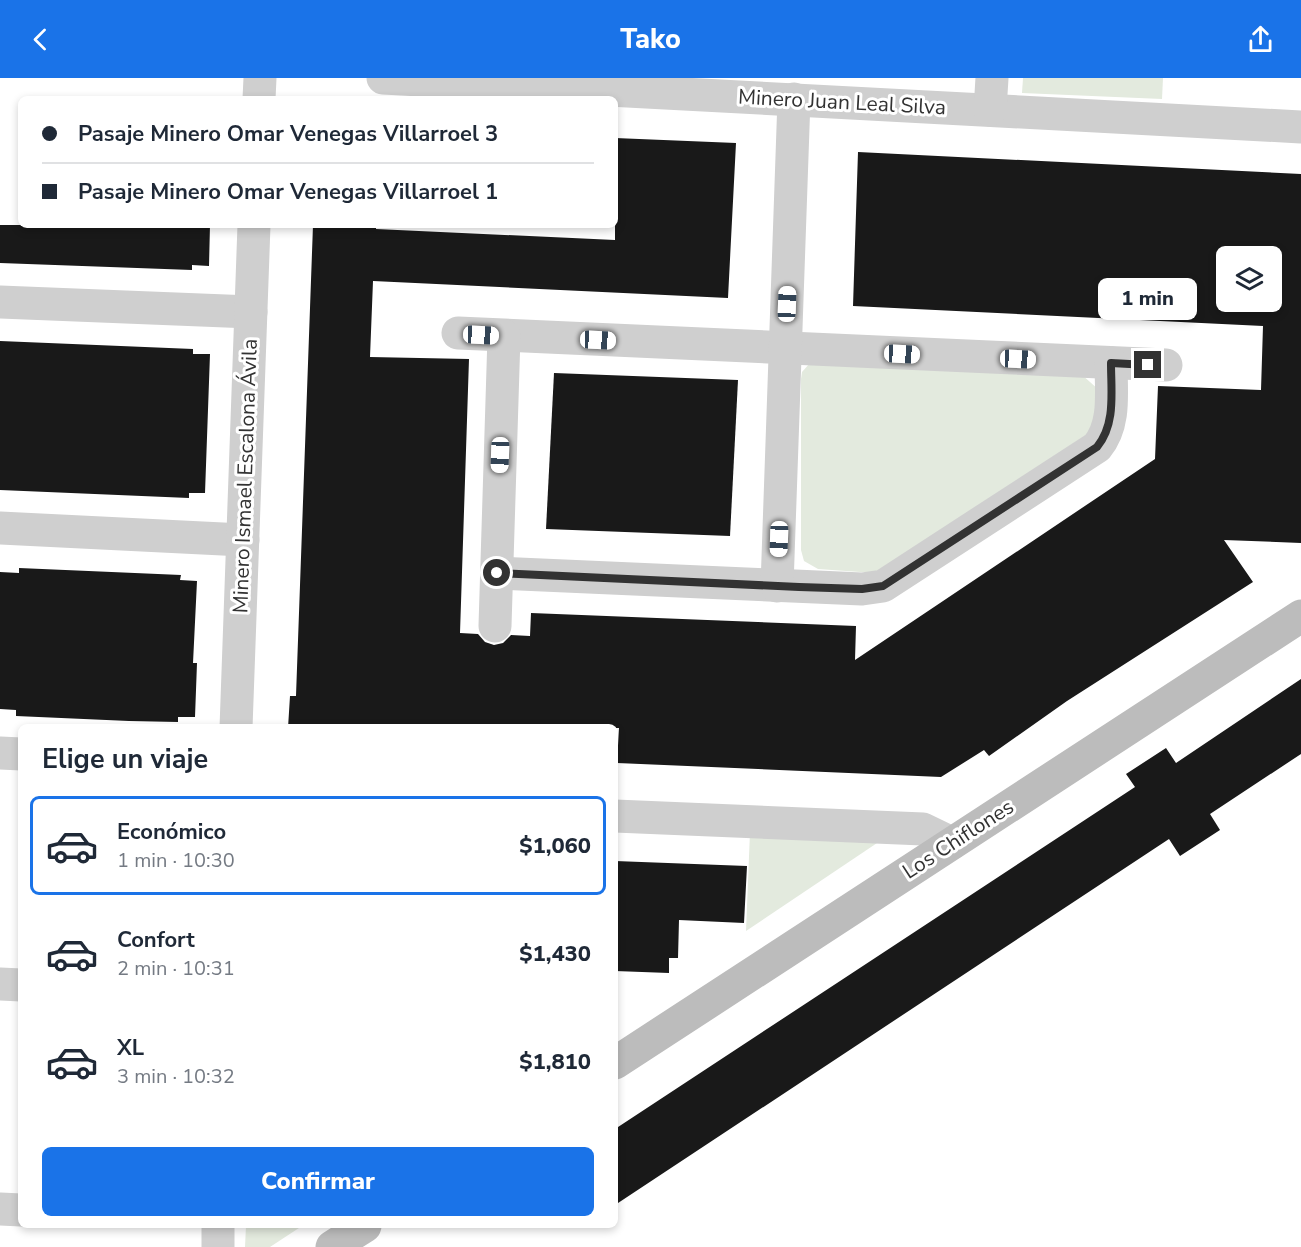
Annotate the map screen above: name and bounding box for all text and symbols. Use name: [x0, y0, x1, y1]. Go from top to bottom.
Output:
text: Tako: [620, 21, 681, 58]
icon: back: [24, 23, 57, 56]
icon: share: [1244, 23, 1277, 56]
street label: Minero Juan Leal Silva: [737, 83, 947, 121]
text: Pasaje Minero Omar Venegas Villarroel 3: [78, 119, 498, 149]
text: Pasaje Minero Omar Venegas Villarroel 1: [78, 177, 498, 207]
map controls: [1216, 246, 1282, 312]
button: layers: [1216, 246, 1282, 312]
callout: 1 min: [1098, 278, 1198, 320]
text: 1 min: [1121, 285, 1174, 312]
car: [777, 286, 797, 322]
car: [463, 325, 499, 345]
car: [580, 330, 616, 350]
street label: Minero Ismael Escalona Ávila: [226, 338, 264, 614]
car: [884, 344, 920, 364]
car: [1000, 349, 1036, 369]
route end: [1134, 351, 1161, 378]
car: [490, 437, 510, 473]
car: [769, 521, 789, 557]
route start: [483, 559, 510, 586]
text: Elige un viaje: [42, 741, 208, 778]
street label: Los Chiflones: [897, 793, 1019, 885]
text: Económico: [117, 817, 226, 847]
icon: car: [45, 819, 99, 873]
text: $1,060: [519, 831, 591, 861]
text: 1 min · 10:30: [117, 847, 235, 874]
text: Confort: [117, 925, 195, 955]
icon: car: [45, 927, 99, 981]
text: $1,430: [519, 939, 591, 969]
text: 2 min · 10:31: [117, 955, 235, 982]
text: XL: [117, 1033, 144, 1063]
icon: car: [45, 1035, 99, 1089]
text: $1,810: [519, 1047, 591, 1077]
text: 3 min · 10:32: [117, 1063, 235, 1090]
button: Confirmar: [42, 1147, 594, 1216]

